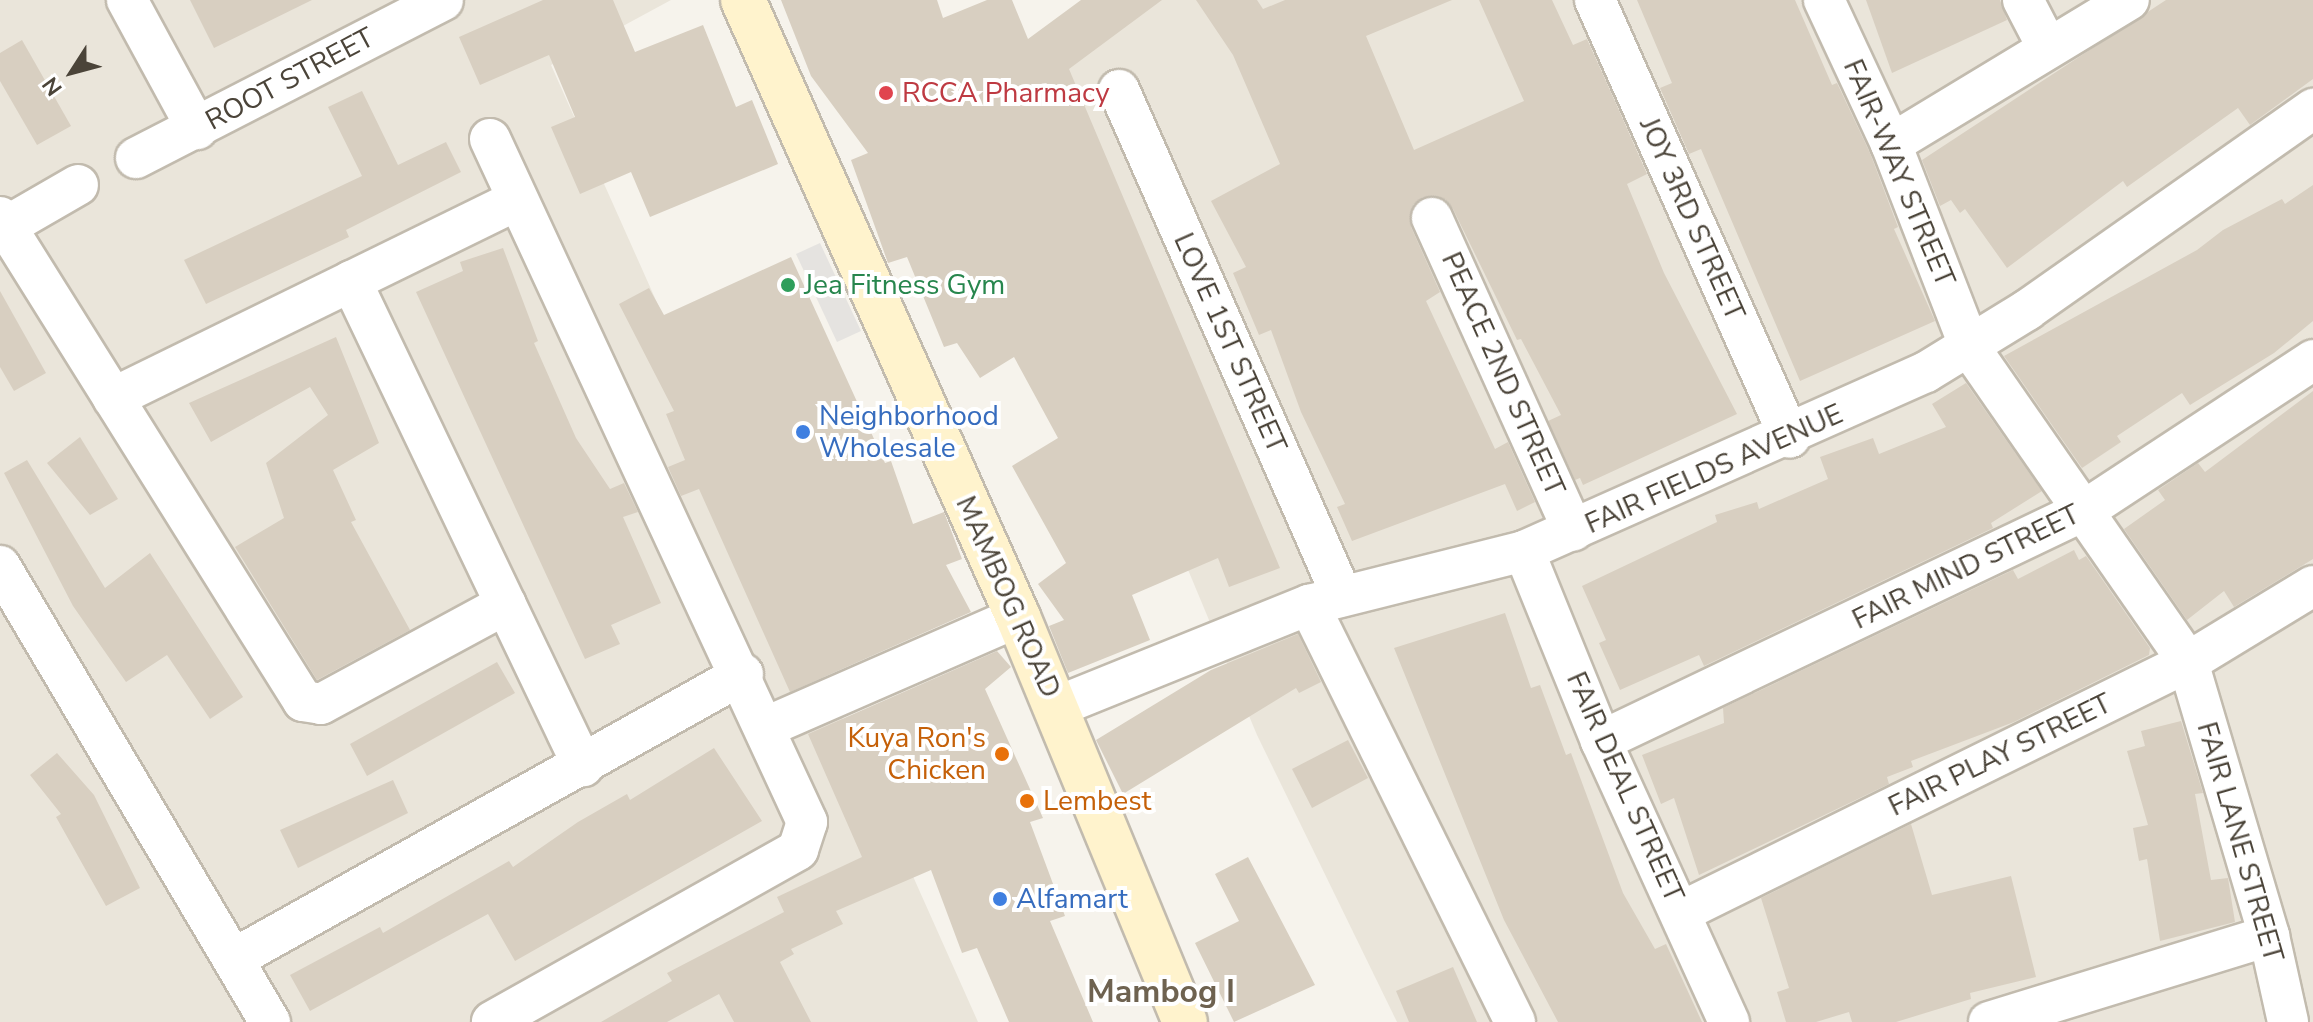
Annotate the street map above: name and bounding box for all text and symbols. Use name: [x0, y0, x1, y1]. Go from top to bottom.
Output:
street label: ROOT STREET: [200, 21, 380, 137]
north arrow: [32, 32, 112, 112]
street label: FAIR-WAY STREET: [1836, 54, 1962, 292]
text: N: [36, 71, 70, 102]
place label: RCCA Pharmacy: [902, 76, 1110, 110]
marker: RCCA Pharmacy: [877, 84, 895, 102]
street label: JOY 3RD STREET: [1632, 112, 1752, 326]
street label: LOVE 1ST STREET: [1166, 228, 1294, 458]
street label: PEACE 2ND STREET: [1434, 247, 1572, 501]
place label: Jea Fitness Gym: [804, 268, 1005, 302]
marker: Jea Fitness Gym: [779, 276, 797, 294]
street label: FAIR FIELDS AVENUE: [1580, 397, 1848, 541]
place label: Neighborhood Wholesale: [819, 399, 999, 465]
marker: Neighborhood Wholesale: [794, 423, 812, 441]
street label: MAMBOG ROAD: [948, 491, 1068, 703]
street label: FAIR MIND STREET: [1847, 497, 2085, 637]
street label: FAIR DEAL STREET: [1559, 667, 1691, 907]
street label: FAIR PLAY STREET: [1883, 687, 2117, 823]
street label: FAIR LANE STREET: [2190, 718, 2290, 966]
place label: Kuya Ron's Chicken: [847, 721, 986, 787]
marker: Kuya Ron's Chicken: [993, 745, 1011, 763]
place label: Lembest: [1043, 784, 1151, 818]
marker: Lembest: [1018, 792, 1036, 810]
place label: Alfamart: [1016, 882, 1128, 916]
marker: Alfamart: [991, 890, 1009, 908]
district label: Mambog I: [1087, 973, 1235, 1011]

